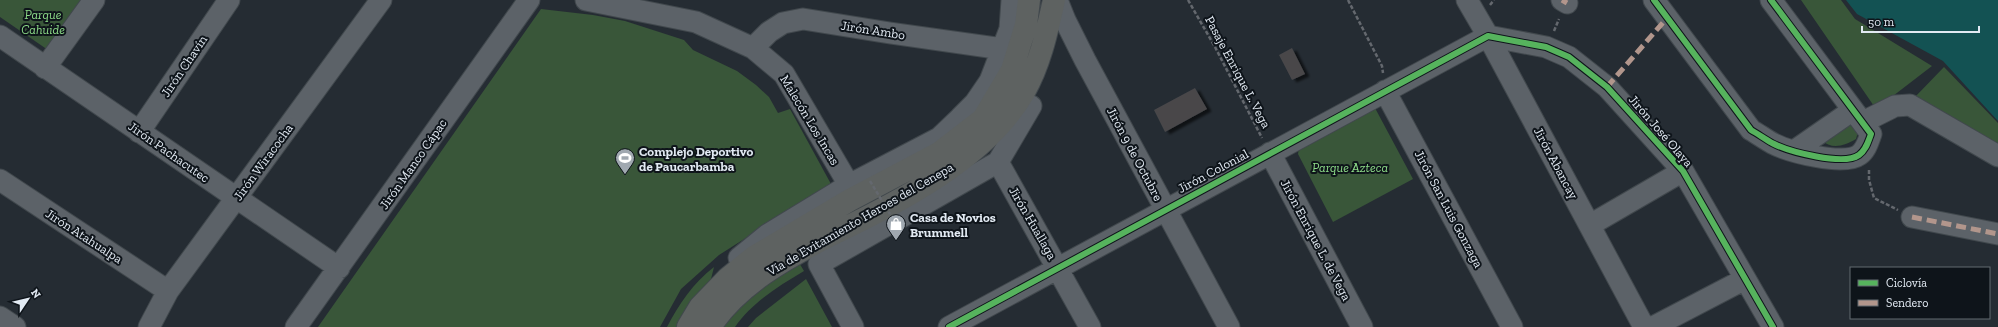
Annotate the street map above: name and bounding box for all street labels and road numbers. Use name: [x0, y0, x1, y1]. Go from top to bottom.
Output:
street label: Pasaje Enrique L. Vega: [1201, 13, 1274, 132]
street label: Jirón Ambo: [840, 18, 906, 43]
street label: Jirón Chavín: [158, 32, 210, 100]
street label: Malecón Los Incas: [777, 72, 843, 168]
street label: Jirón José Olaya: [1626, 92, 1697, 171]
street label: Jirón 9 de Octubre: [1104, 105, 1166, 203]
street label: Jirón Manco Cápac: [376, 116, 450, 212]
street label: Jirón Pachacutec: [126, 119, 212, 185]
street label: Jirón Wiracocha: [230, 120, 296, 203]
street label: Jirón Abancay: [1531, 124, 1581, 202]
street label: Jirón Colonial: [1175, 146, 1251, 196]
street label: Jirón San Luis Gonzaga: [1412, 148, 1487, 271]
street label: Vía de Evitamiento Heroes del Cenepa: [763, 159, 956, 279]
street label: Jirón Enrique L. de Vega: [1278, 177, 1355, 304]
street label: Jirón Huallaga: [1006, 184, 1060, 263]
street label: Jirón Atahualpa: [43, 206, 126, 267]

